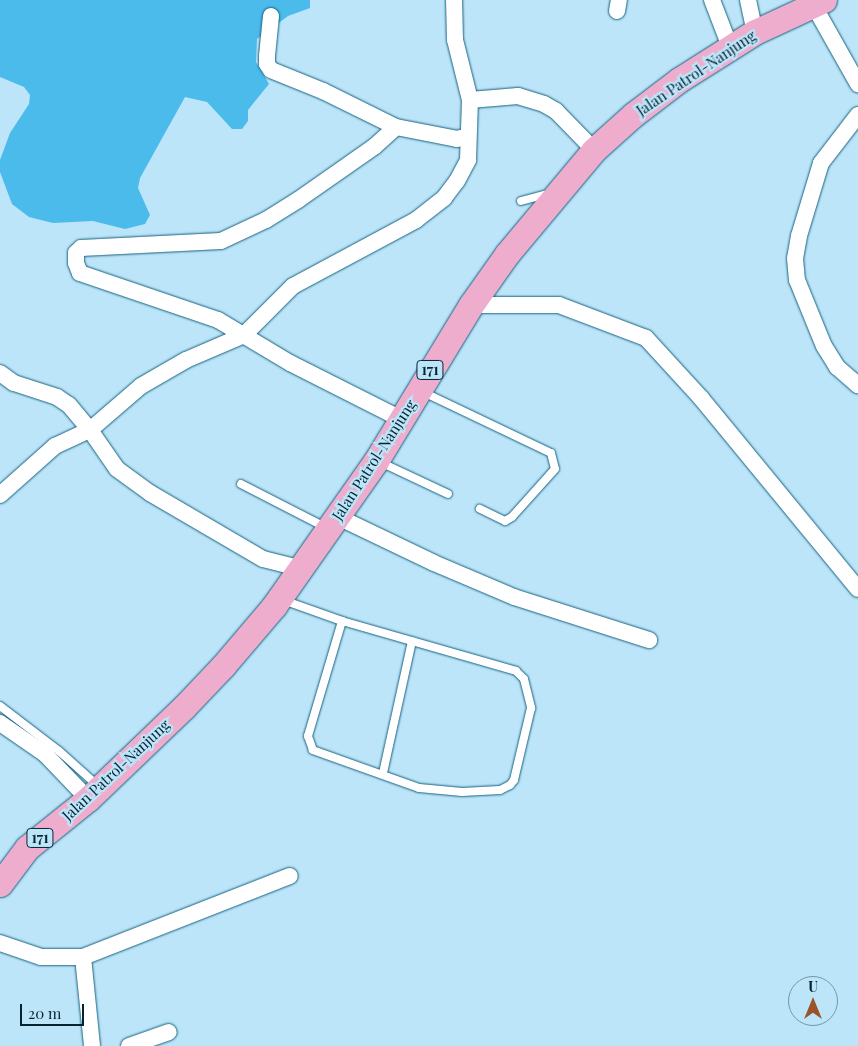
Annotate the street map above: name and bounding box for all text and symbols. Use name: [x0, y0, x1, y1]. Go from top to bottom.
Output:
street label: Jalan Patrol-Nanjung: [633, 26, 759, 120]
road number: 171: [416, 358, 444, 382]
street label: Jalan Patrol-Nanjung: [328, 396, 420, 524]
street label: Jalan Patrol-Nanjung: [59, 716, 173, 824]
road number: 171: [26, 826, 54, 850]
north arrow: [788, 976, 838, 1026]
text: U: [808, 977, 818, 996]
scale bar: [22, 994, 86, 1026]
text: 20 m: [28, 1003, 61, 1023]

